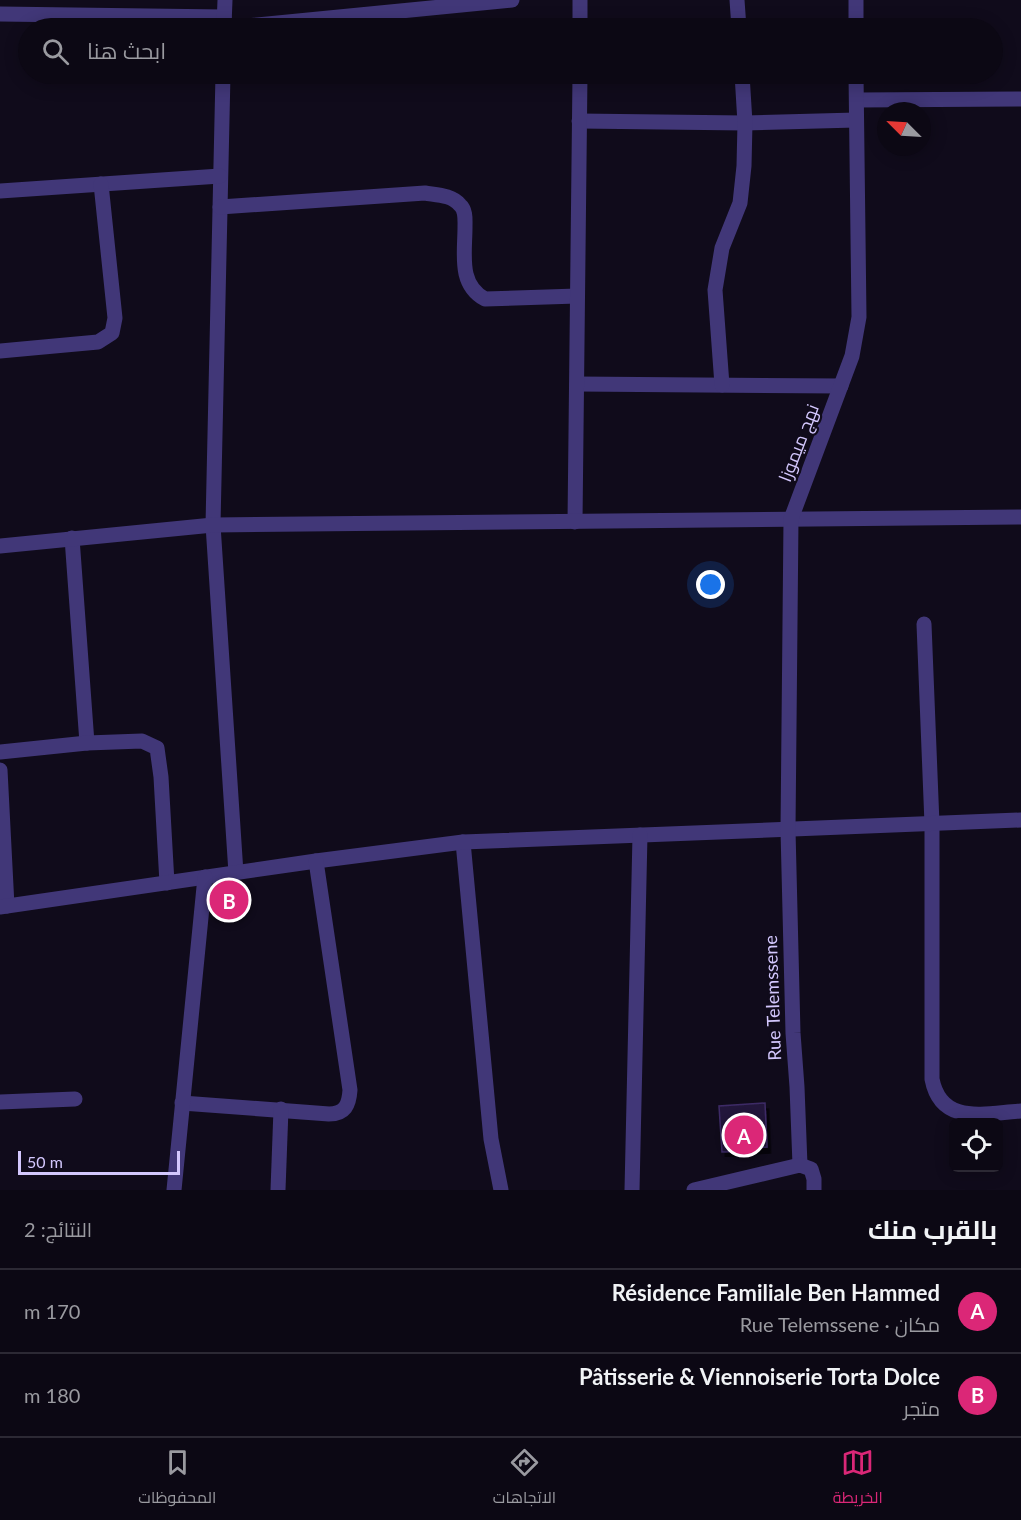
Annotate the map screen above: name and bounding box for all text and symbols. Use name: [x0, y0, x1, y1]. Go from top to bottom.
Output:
search box: [18, 18, 1003, 84]
icon: search: [39, 35, 72, 68]
text: ابحث هنا: [87, 37, 166, 64]
north arrow: [877, 102, 931, 156]
street label: نهج ميموزا: [773, 401, 825, 485]
your location: [696, 570, 725, 599]
pin: B: [210, 878, 248, 922]
street label: Rue Telemssene: [759, 935, 785, 1061]
pin: A: [724, 1112, 764, 1158]
map controls: [949, 1118, 1003, 1172]
button: locate: [949, 1118, 1003, 1172]
scale bar: [18, 1148, 180, 1176]
text: 50 m: [27, 1152, 63, 1171]
text: بالقرب منك: [868, 1213, 997, 1245]
text: النتائج: 2: [24, 1217, 92, 1241]
text: Résidence Familiale Ben Hammed: [612, 1279, 940, 1306]
text: 170 m: [24, 1299, 80, 1323]
text: A: [971, 1299, 984, 1323]
text: مكان · Rue Telemssene: [740, 1312, 940, 1336]
text: Pâtisserie & Viennoiserie Torta Dolce: [579, 1363, 940, 1390]
text: 180 m: [24, 1383, 80, 1407]
text: B: [971, 1383, 984, 1407]
text: متجر: [903, 1396, 940, 1420]
tab: المحفوظات: [138, 1446, 216, 1512]
tab: الاتجاهات: [493, 1446, 556, 1512]
tab: الخريطة: [833, 1446, 883, 1512]

